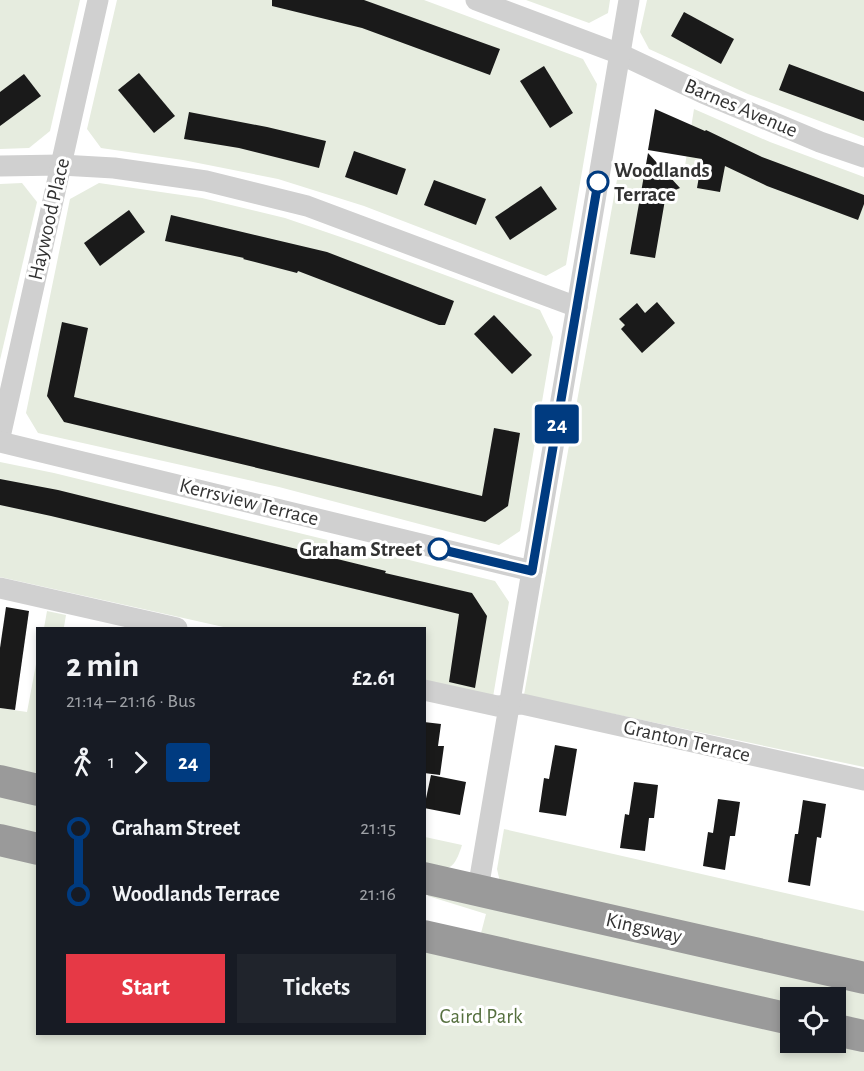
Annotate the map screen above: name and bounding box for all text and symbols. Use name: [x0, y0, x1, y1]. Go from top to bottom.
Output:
street label: Barnes Avenue: [681, 75, 801, 141]
street label: Haywood Place: [25, 156, 73, 282]
place label: Woodlands Terrace: [614, 160, 710, 205]
marker: Woodlands Terrace: [587, 171, 609, 193]
line badge: 24: [530, 404, 584, 444]
text: 24: [547, 414, 567, 435]
street label: Kerrsview Terrace: [177, 475, 321, 529]
marker: Graham Street: [428, 538, 450, 560]
place label: Graham Street: [300, 539, 422, 560]
text: 2 min: [66, 650, 139, 683]
text: £2.61: [352, 667, 396, 689]
text: 21:14 – 21:16 · Bus: [66, 691, 196, 711]
street label: Granton Terrace: [622, 716, 752, 766]
icon: walk: [66, 746, 99, 779]
icon: forward: [124, 746, 157, 779]
text: 1: [108, 752, 115, 772]
text: 24: [178, 752, 198, 773]
text: Graham Street: [112, 817, 240, 839]
text: 21:15: [360, 818, 396, 838]
text: Woodlands Terrace: [112, 883, 280, 905]
text: 21:16: [359, 884, 396, 904]
street label: Kingsway: [604, 909, 684, 947]
button: Start: [66, 954, 225, 1023]
button: Tickets: [237, 954, 396, 1023]
map controls: [780, 987, 846, 1053]
button: locate: [780, 987, 846, 1053]
park label: Caird Park: [439, 1006, 523, 1027]

